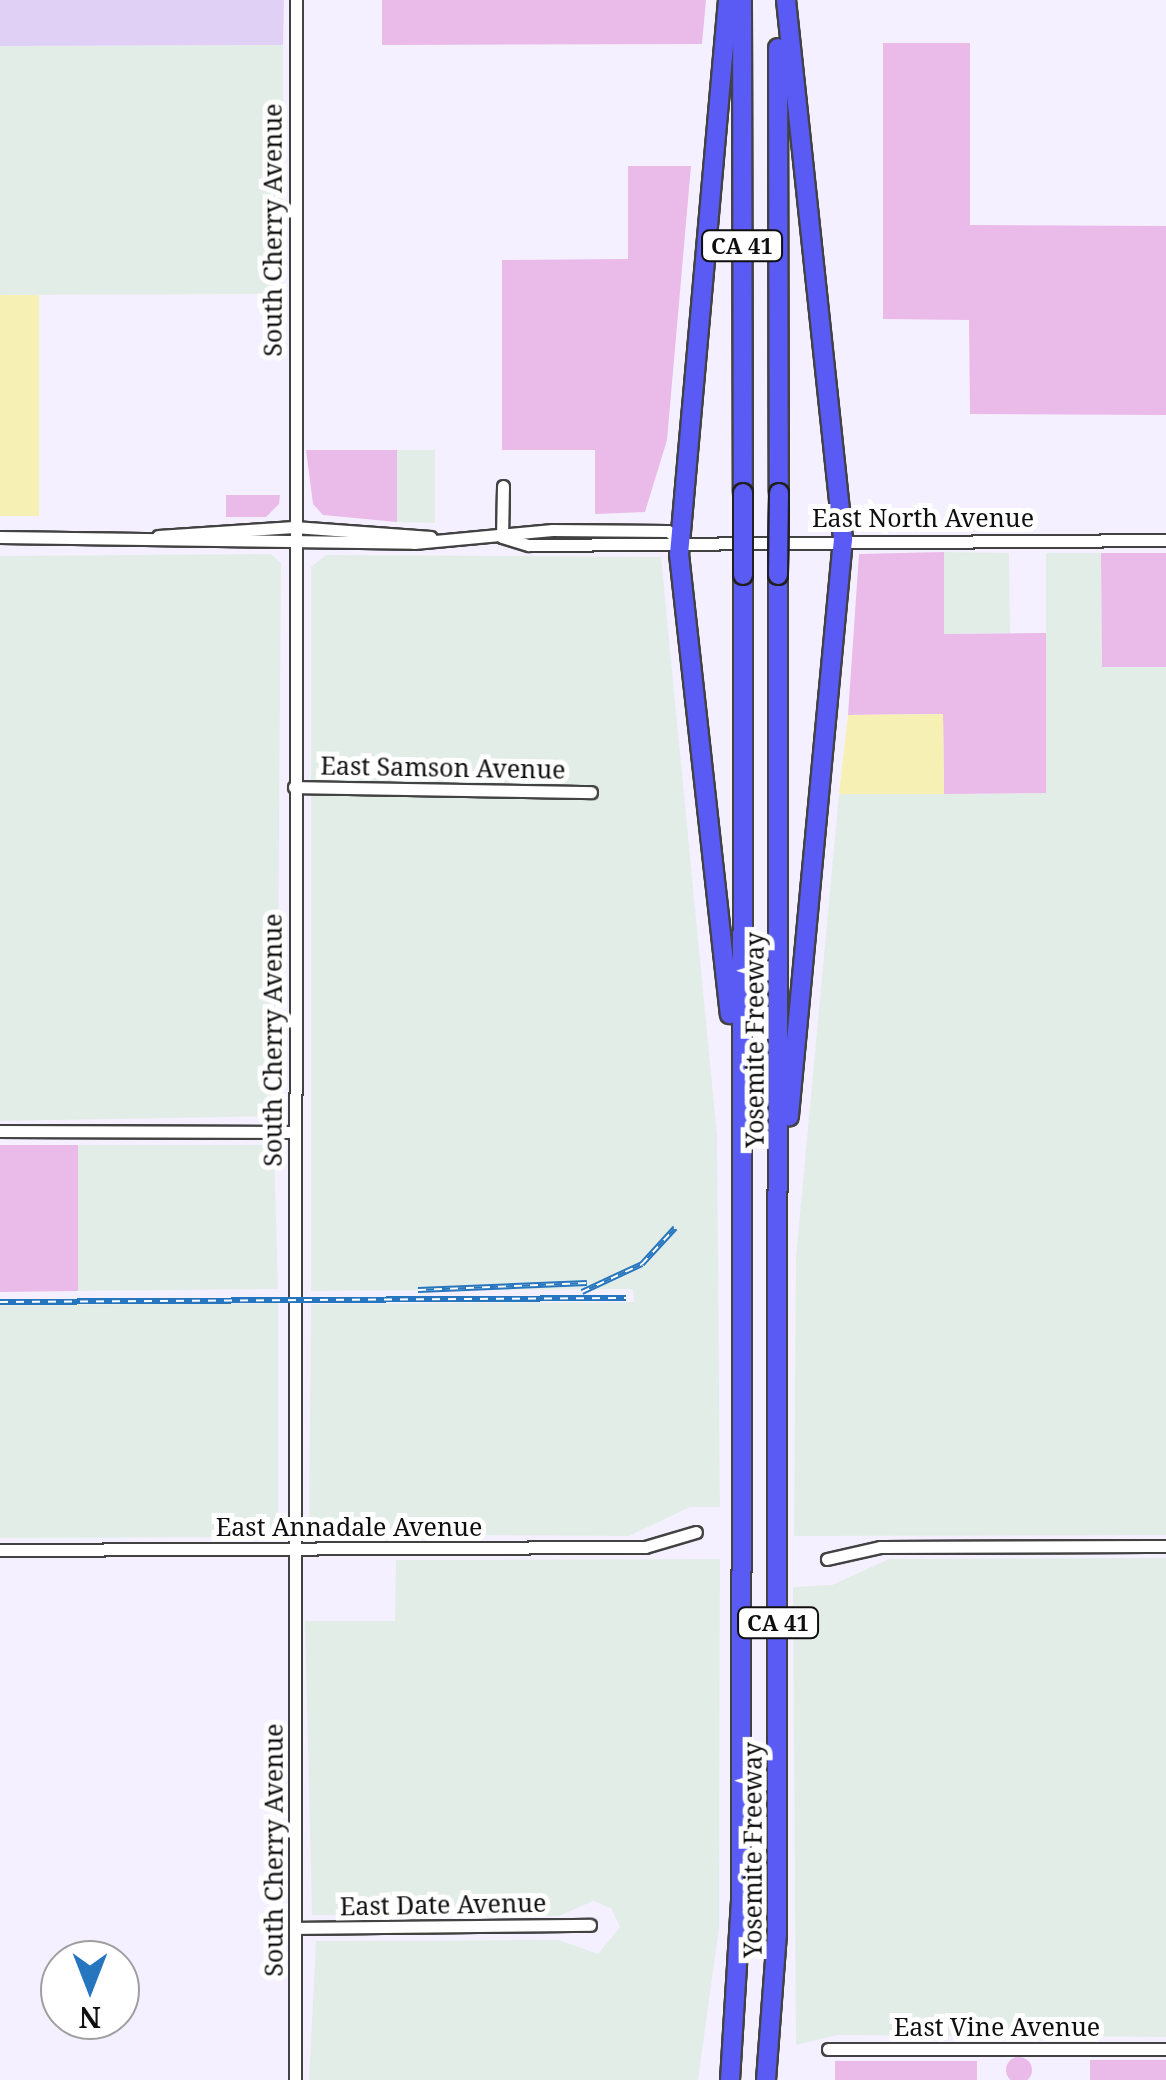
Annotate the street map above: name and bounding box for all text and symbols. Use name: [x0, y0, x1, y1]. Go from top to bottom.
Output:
street label: South Cherry Avenue: [257, 103, 287, 357]
road number: CA 41: [700, 229, 784, 263]
street label: East North Avenue: [812, 502, 1034, 532]
street label: East Samson Avenue: [320, 750, 566, 784]
street label: South Cherry Avenue: [257, 913, 287, 1167]
street label: Yosemite Freeway: [739, 932, 769, 1148]
street label: East Annadale Avenue: [216, 1511, 482, 1541]
road number: CA 41: [736, 1606, 820, 1640]
street label: South Cherry Avenue: [258, 1723, 288, 1977]
street label: Yosemite Freeway: [737, 1742, 767, 1958]
street label: East Date Avenue: [340, 1887, 546, 1921]
north arrow: [40, 1940, 140, 2040]
text: N: [79, 1999, 101, 2037]
street label: East Vine Avenue: [894, 2011, 1100, 2041]

